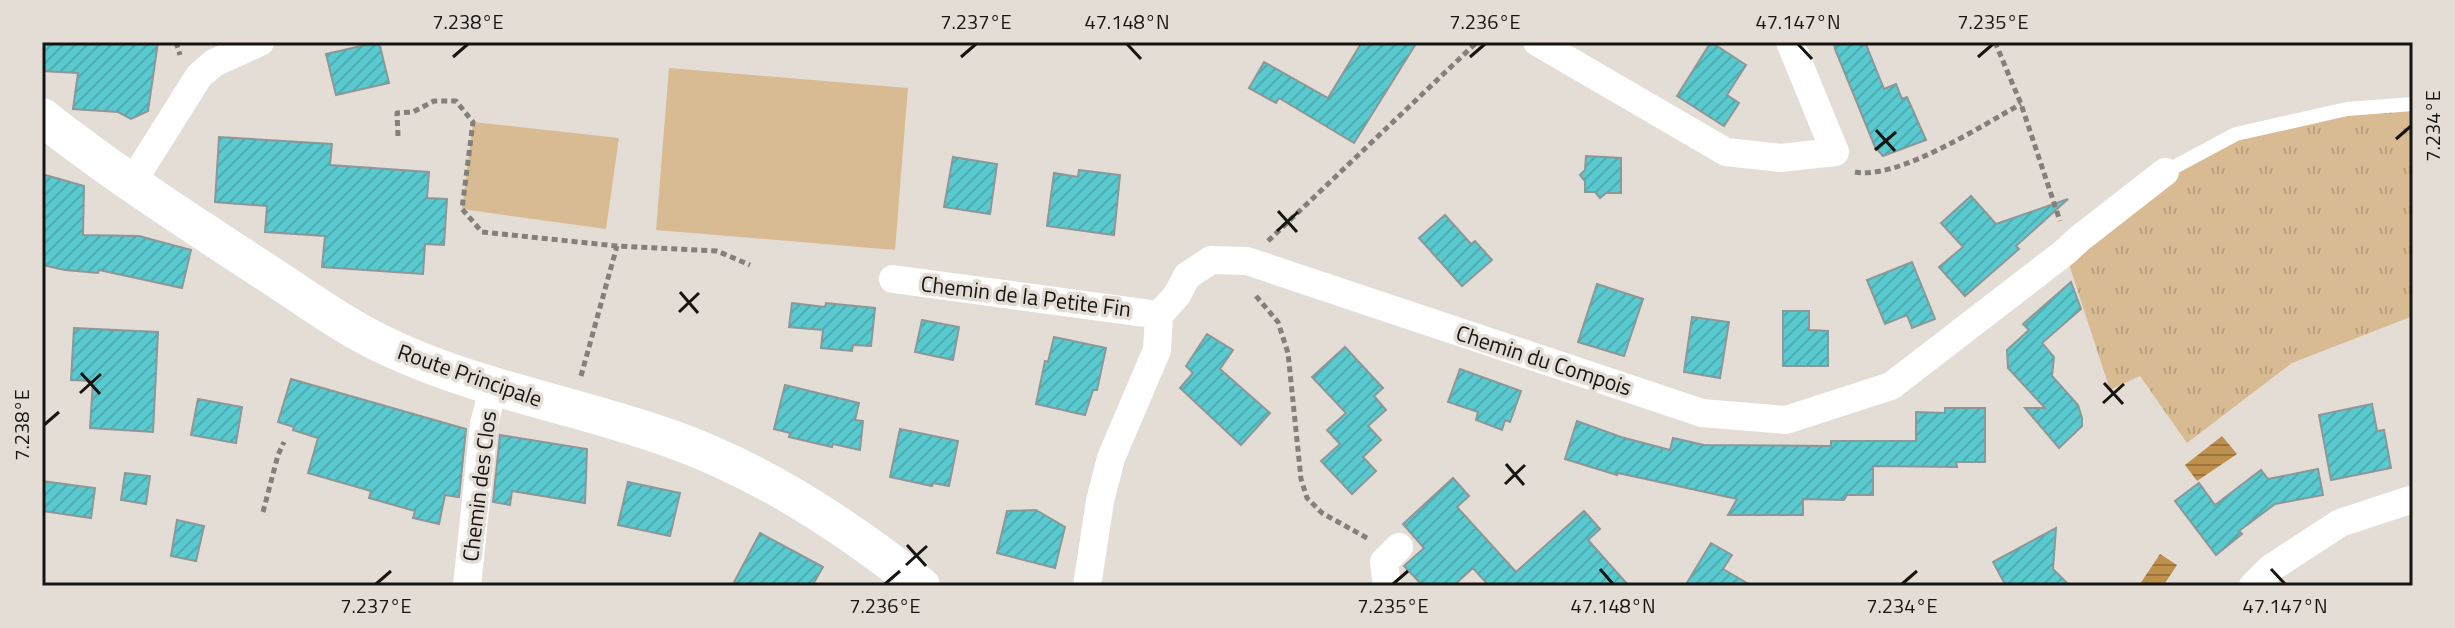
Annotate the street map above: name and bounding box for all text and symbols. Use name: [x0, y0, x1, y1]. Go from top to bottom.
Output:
text: 7.238°E: [432, 6, 504, 37]
text: 7.237°E: [940, 6, 1012, 37]
text: 47.148°N: [1084, 6, 1170, 37]
text: 7.236°E: [1449, 6, 1521, 37]
text: 47.147°N: [1755, 6, 1841, 37]
text: 7.235°E: [1957, 6, 2029, 37]
text: 7.234°E: [2417, 90, 2448, 162]
street label: Chemin de la Petite Fin: [919, 266, 1133, 326]
street label: Chemin du Compois: [1452, 316, 1636, 404]
street label: Route Principale: [393, 334, 547, 416]
text: 7.238°E: [6, 389, 37, 461]
street label: Chemin des Clos: [453, 409, 505, 563]
text: 7.237°E: [340, 590, 412, 621]
text: 7.236°E: [849, 590, 921, 621]
text: 7.235°E: [1357, 590, 1429, 621]
text: 47.148°N: [1570, 590, 1656, 621]
text: 7.234°E: [1866, 590, 1938, 621]
text: 47.147°N: [2242, 590, 2328, 621]

